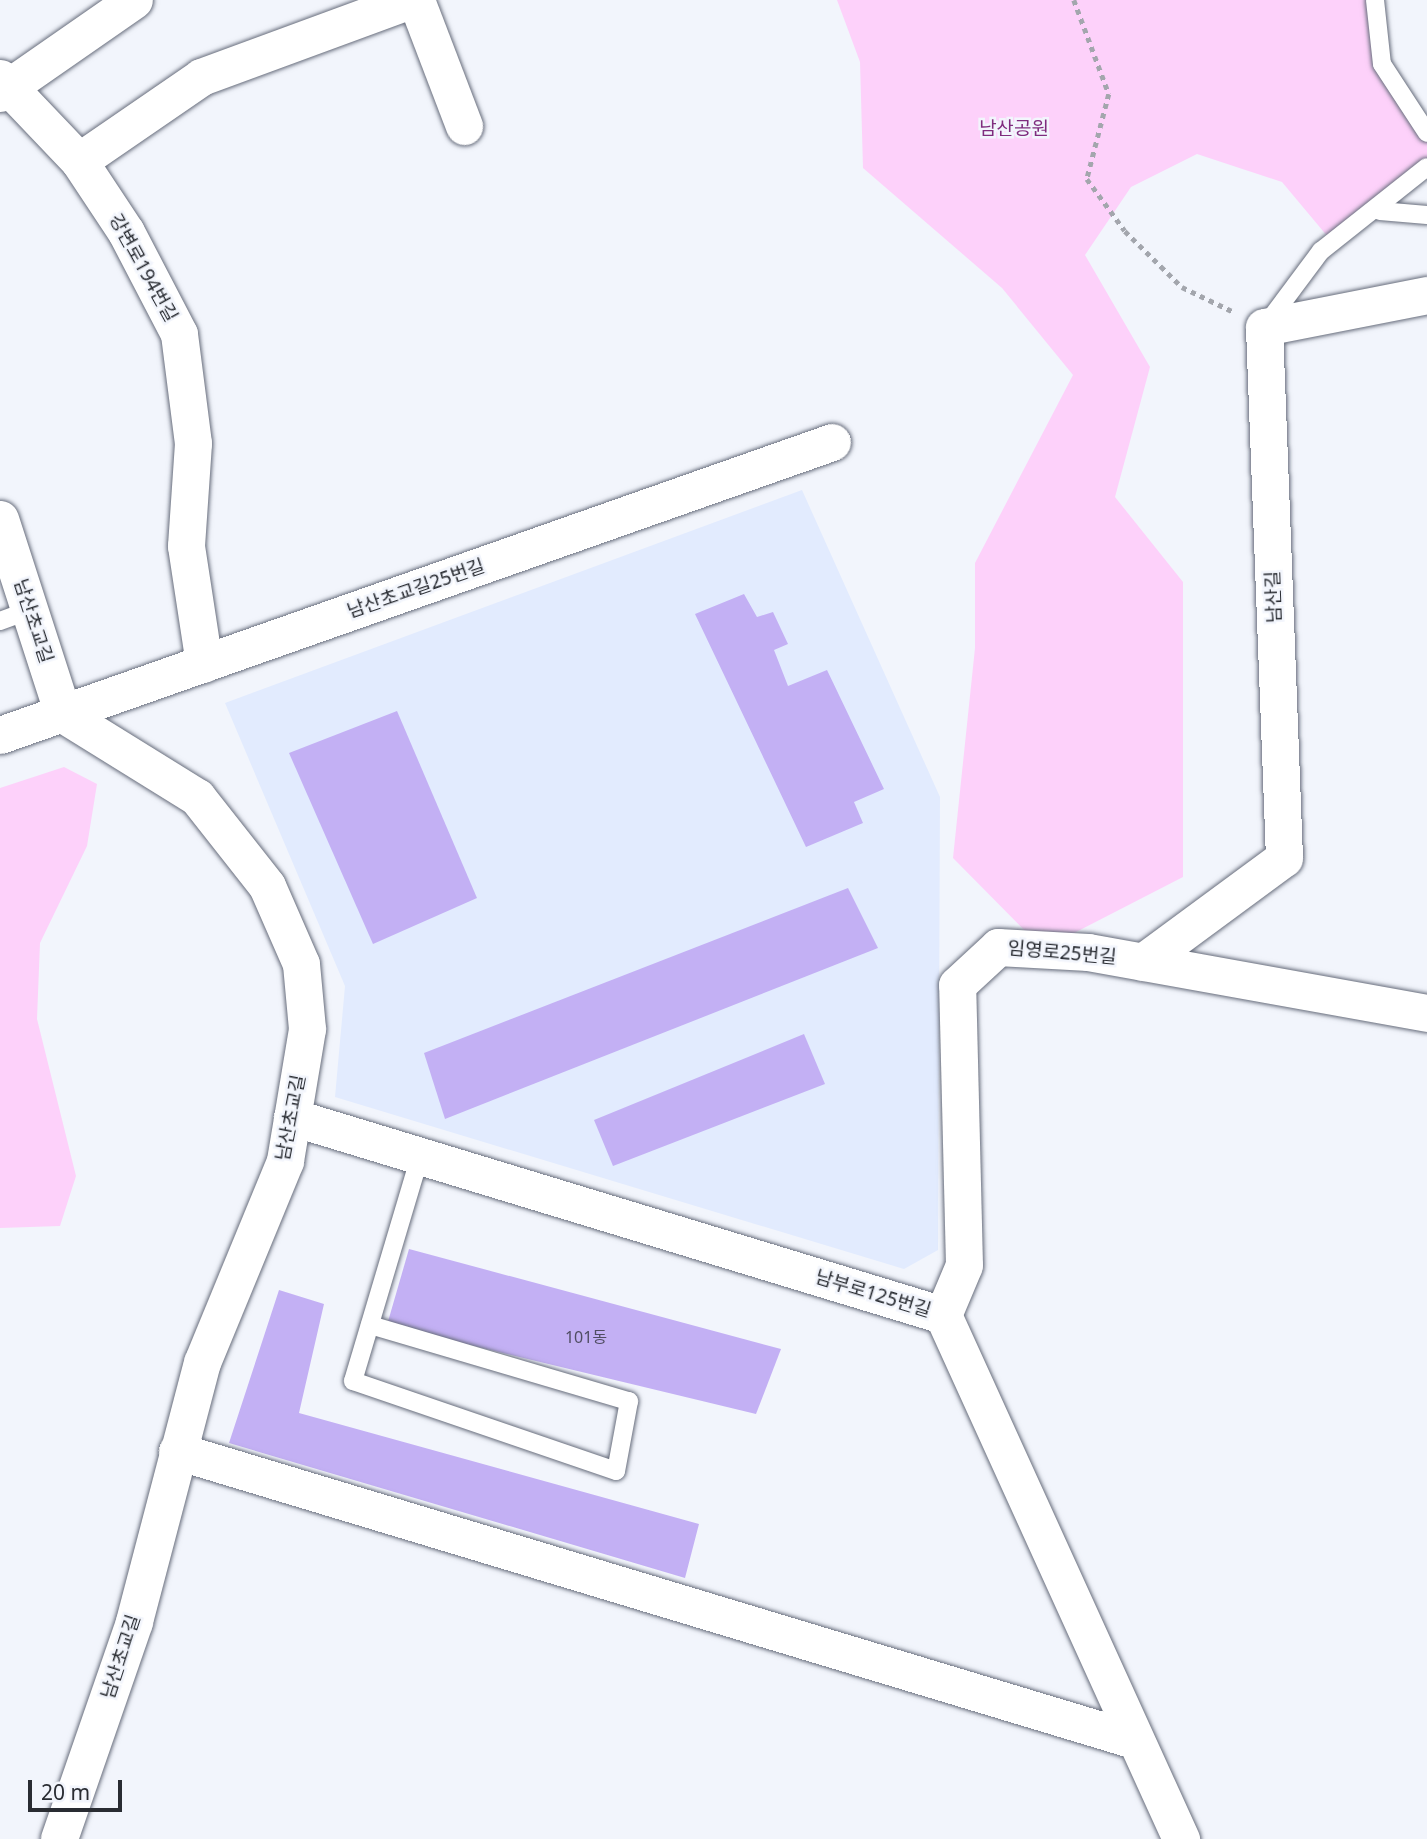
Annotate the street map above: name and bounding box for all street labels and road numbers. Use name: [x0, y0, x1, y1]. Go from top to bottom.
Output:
street label: 강변로194번길: [104, 210, 182, 326]
street label: 남산초교길25번길: [344, 555, 488, 623]
street label: 남산길: [1262, 570, 1286, 624]
street label: 남산초교길: [9, 576, 57, 666]
street label: 임영로25번길: [1007, 937, 1117, 969]
street label: 남산초교길: [271, 1073, 311, 1163]
street label: 남부로125번길: [812, 1266, 934, 1322]
street label: 남산초교길: [97, 1612, 145, 1702]

